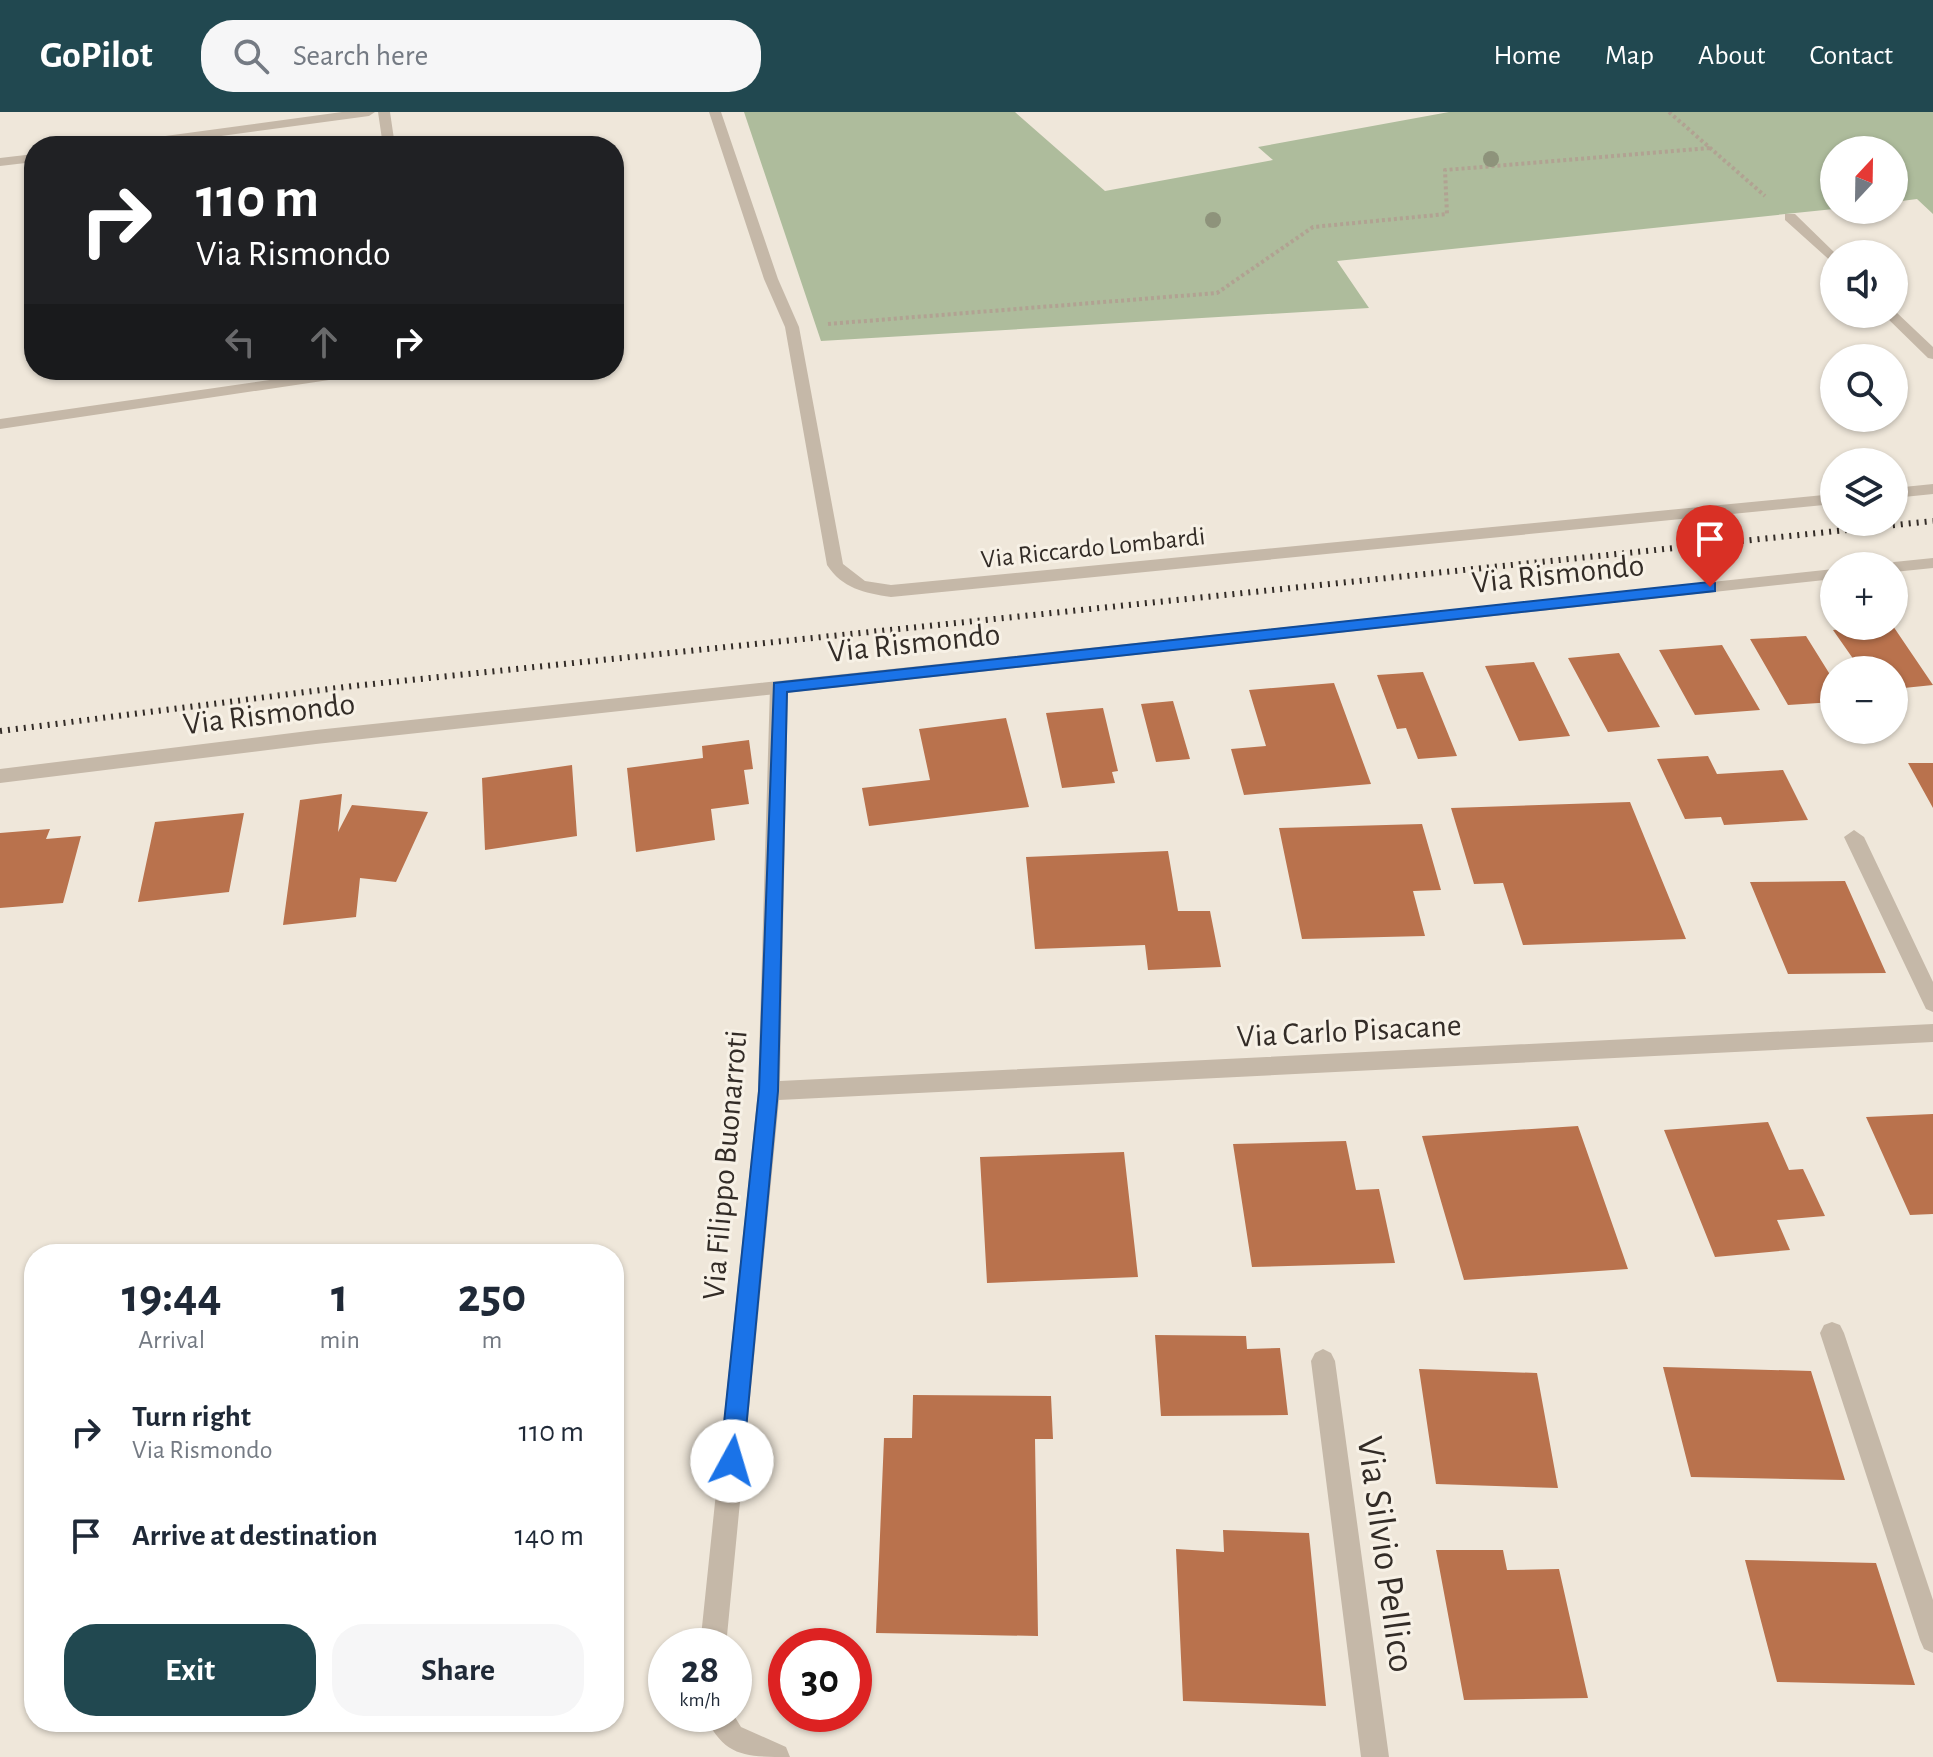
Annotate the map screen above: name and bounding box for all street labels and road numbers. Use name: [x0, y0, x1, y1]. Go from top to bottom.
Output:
street label: Via Riccardo Lombardi: [980, 523, 1207, 573]
street label: Via Rismondo: [1470, 549, 1646, 599]
street label: Via Rismondo: [826, 618, 1002, 668]
street label: Via Rismondo: [181, 688, 357, 740]
street label: Via Carlo Pisacane: [1236, 1009, 1462, 1053]
street label: Via Filippo Buonarroti: [697, 1029, 753, 1301]
street label: Via Silvio Pellico: [1350, 1434, 1420, 1675]

